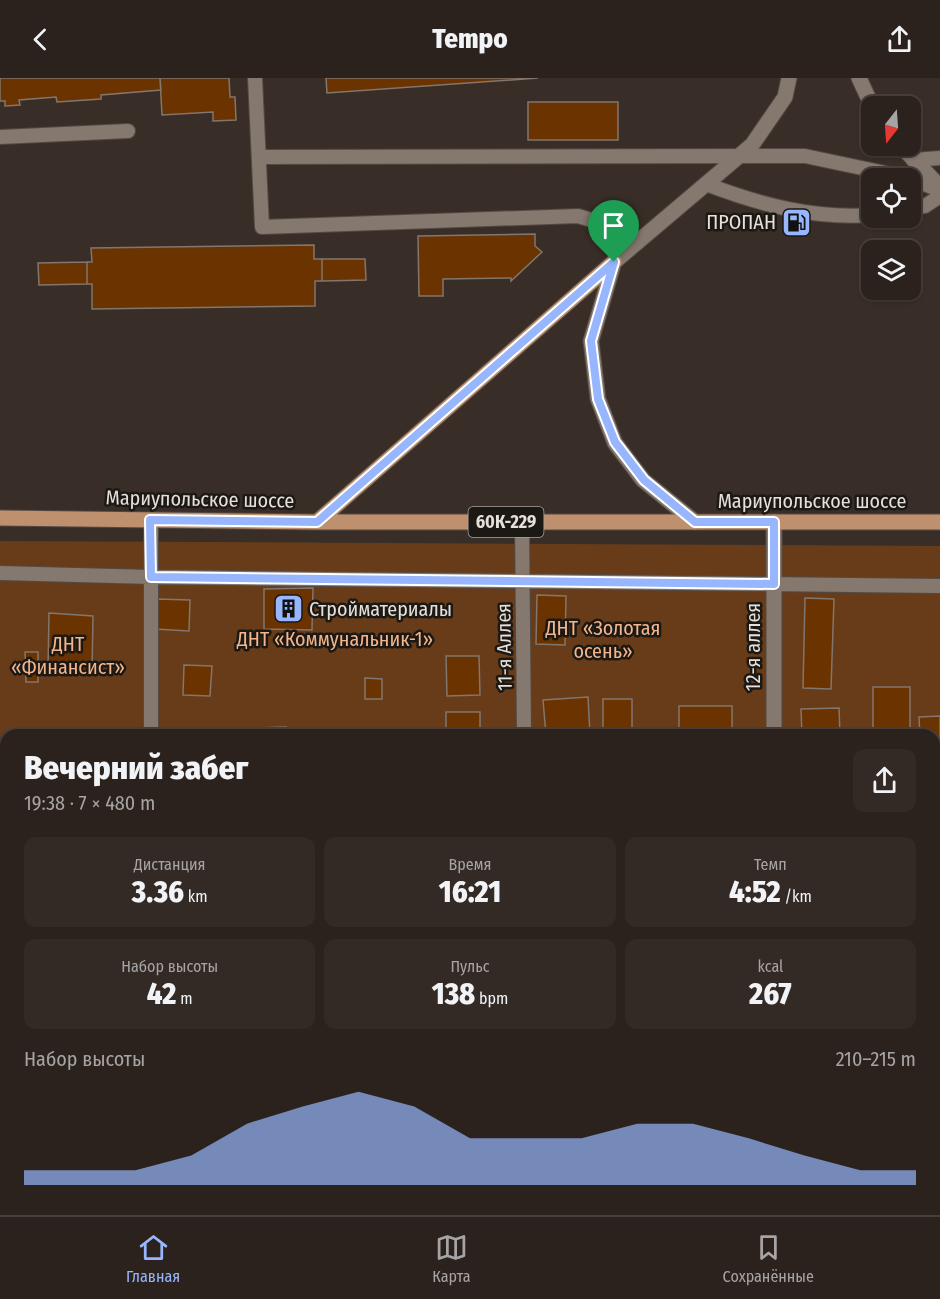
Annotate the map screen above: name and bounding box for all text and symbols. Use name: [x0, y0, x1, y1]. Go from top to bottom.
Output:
icon: back: [24, 23, 57, 56]
text: Tempo: [432, 23, 508, 55]
icon: share: [883, 23, 916, 56]
north arrow: [861, 96, 921, 156]
map controls: [861, 96, 921, 300]
button: locate: [861, 168, 921, 228]
pin: [588, 200, 639, 262]
fuel station icon: ПРОПАН: [781, 206, 813, 238]
icon: arrive: [597, 209, 630, 242]
place label: ПРОПАН: [706, 210, 776, 234]
button: layers: [861, 240, 921, 300]
street label: Мариупольское шоссе: [105, 485, 295, 513]
street label: Мариупольское шоссе: [718, 489, 906, 513]
road number: 60К-229: [468, 507, 544, 537]
building icon: Стройматериалы: [272, 593, 304, 625]
place label: Стройматериалы: [309, 597, 452, 621]
street label: 11-я Аллея: [491, 603, 517, 691]
street label: 12-я аллея: [741, 603, 765, 691]
park label: ДНТ «Золотая осень»: [545, 616, 661, 663]
park label: ДНТ «Коммунальник-1»: [236, 627, 433, 651]
park label: ДНТ «Финансист»: [11, 632, 125, 679]
text: Вечерний забег: [24, 748, 248, 788]
button: share: [853, 749, 916, 812]
text: 19:38 · 7 × 480 m: [24, 791, 155, 815]
text: Дистанция: [134, 855, 205, 874]
text: Время: [449, 855, 491, 874]
text: Темп: [754, 855, 787, 874]
text: 3.36: [132, 874, 184, 910]
text: 16:21: [439, 874, 501, 910]
text: 4:52: [729, 874, 781, 910]
text: km: [184, 887, 208, 906]
text: /km: [781, 887, 812, 906]
text: Набор высоты: [121, 957, 218, 976]
text: Пульс: [450, 957, 490, 976]
text: kcal: [757, 957, 783, 976]
text: 42: [147, 976, 176, 1012]
text: 138: [432, 976, 475, 1012]
text: 267: [749, 976, 792, 1012]
text: m: [176, 989, 192, 1008]
text: bpm: [475, 989, 508, 1008]
text: Набор высоты: [24, 1047, 145, 1071]
text: 210–215 m: [836, 1047, 916, 1071]
tab: Главная: [126, 1231, 180, 1286]
tab: Карта: [432, 1231, 471, 1286]
tab: Сохранённые: [723, 1231, 814, 1286]

